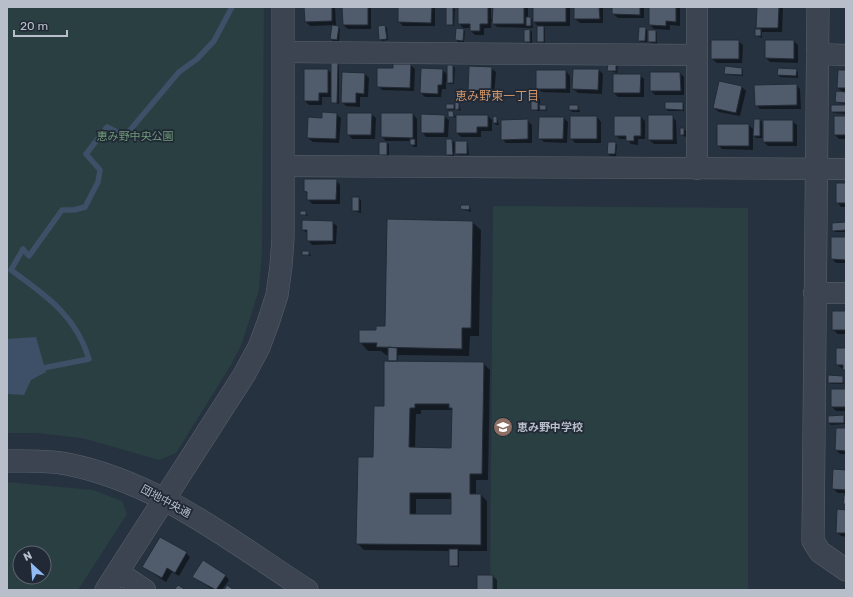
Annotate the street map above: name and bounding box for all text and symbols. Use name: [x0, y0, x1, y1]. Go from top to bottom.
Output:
scale bar: [14, 12, 67, 38]
text: 20 m: [20, 19, 48, 33]
district label: 恵み野東一丁目: [455, 89, 539, 103]
park label: 恵み野中央公園: [97, 130, 174, 143]
school or university icon: 恵み野中学校: [492, 416, 514, 438]
place label: 恵み野中学校: [517, 421, 583, 434]
street label: 団地中央通: [139, 482, 193, 520]
north arrow: [12, 545, 52, 585]
text: N: [21, 549, 34, 564]

